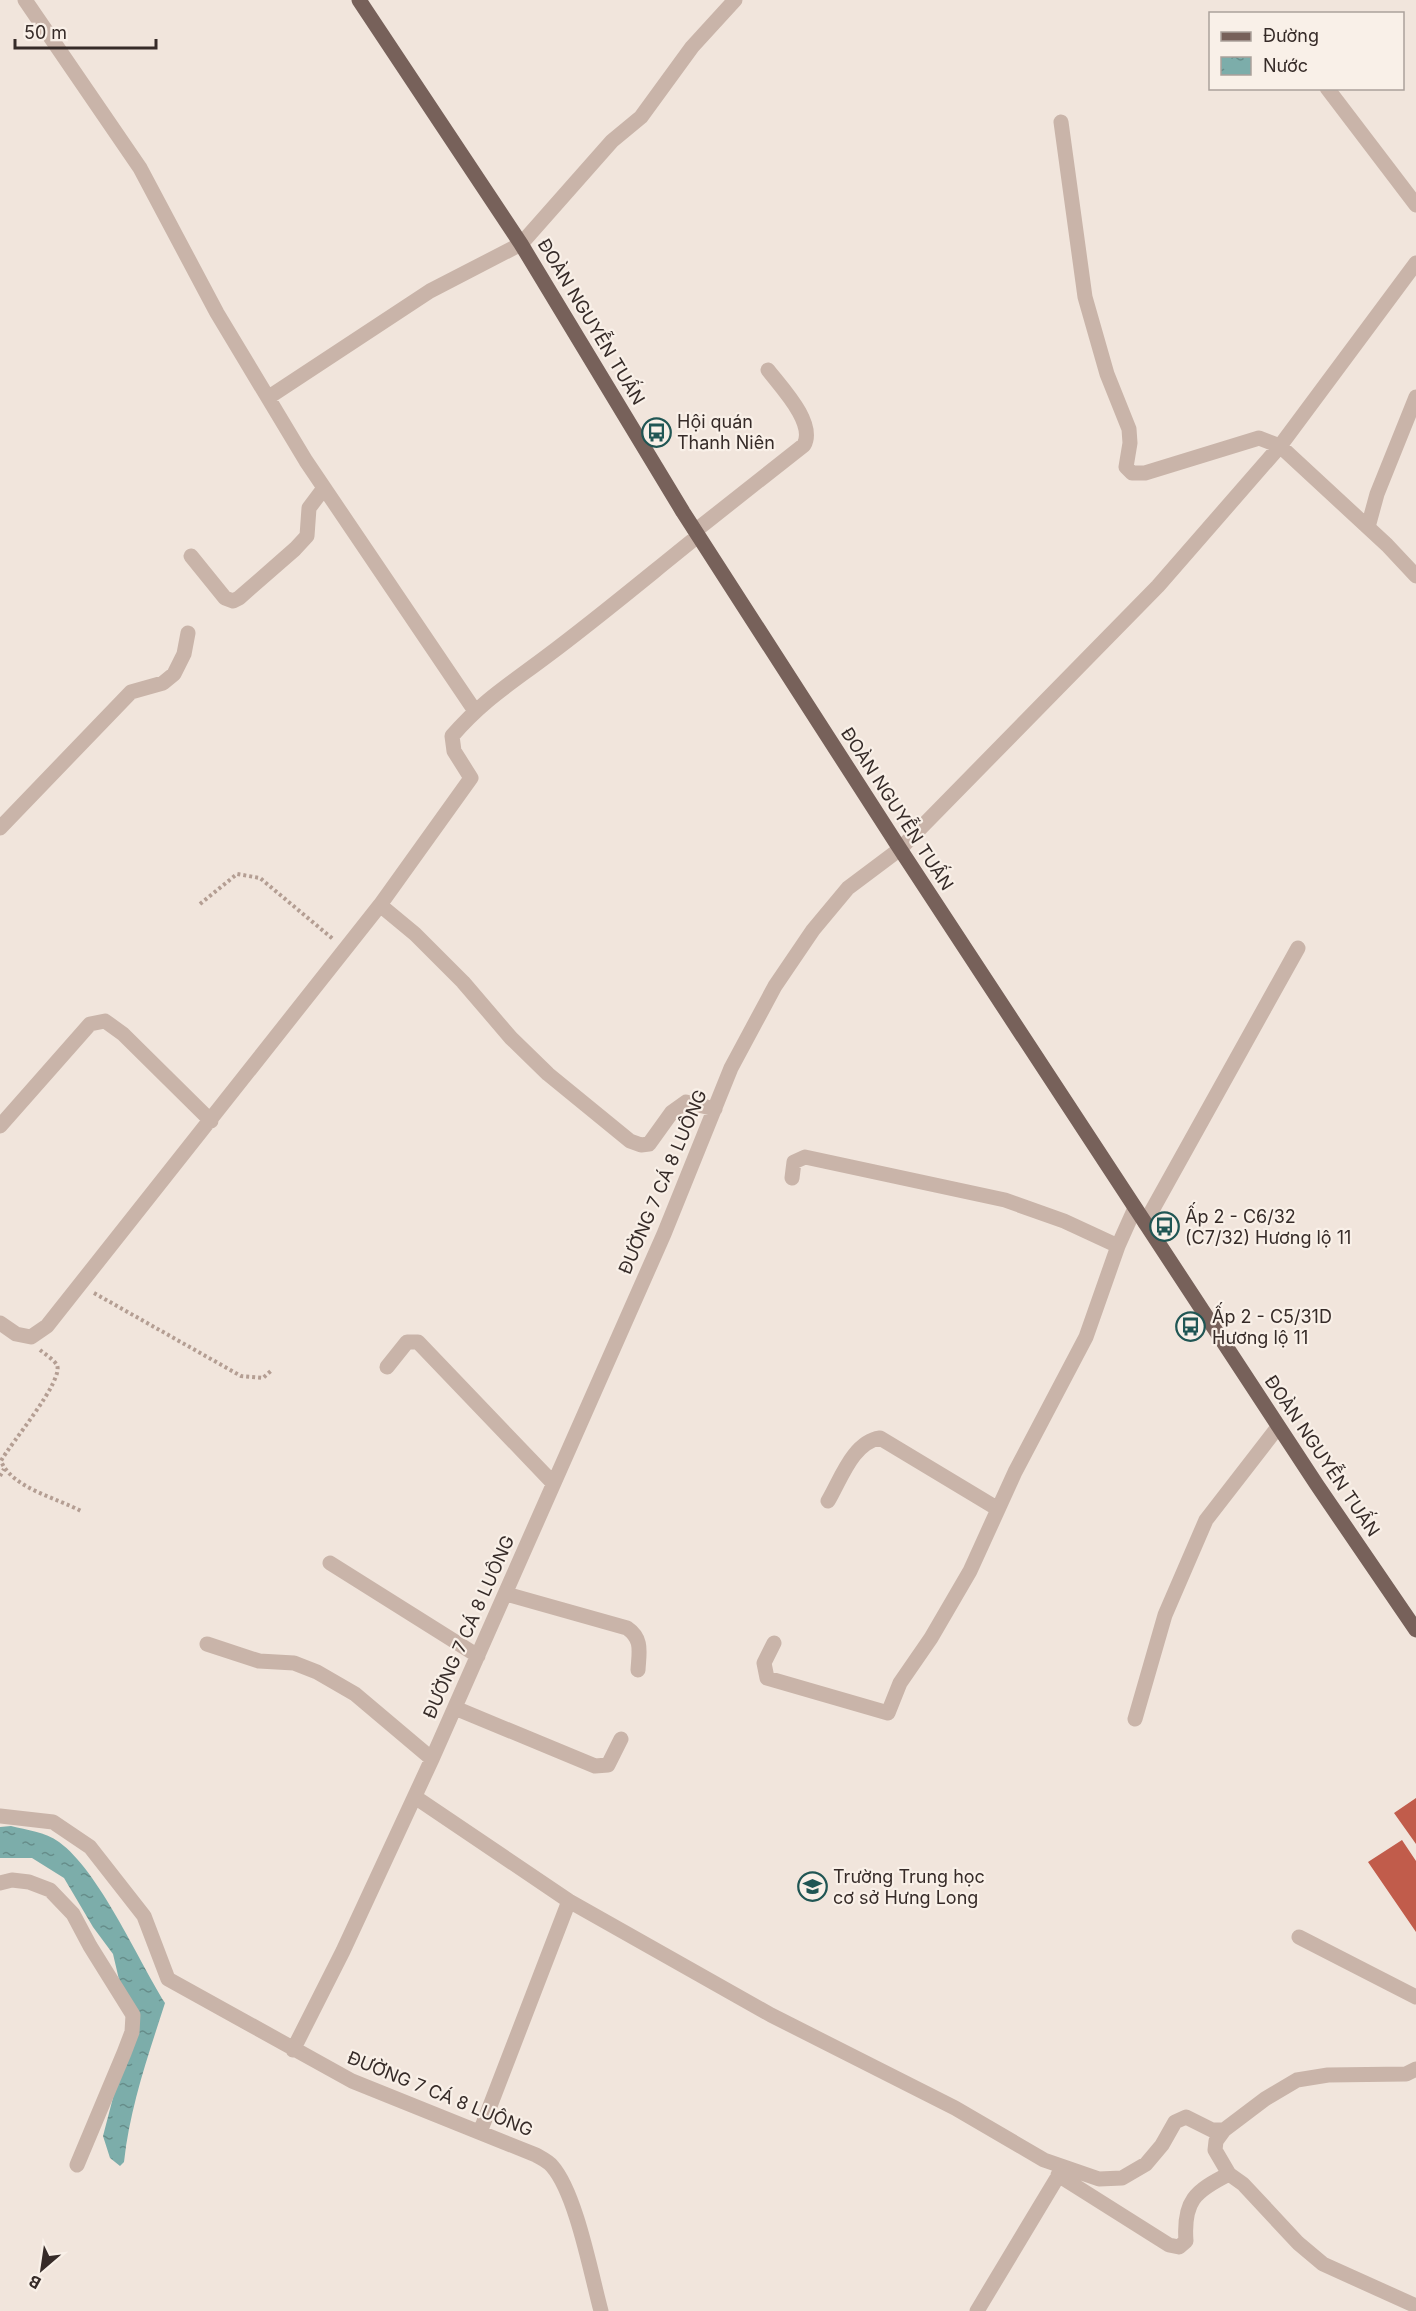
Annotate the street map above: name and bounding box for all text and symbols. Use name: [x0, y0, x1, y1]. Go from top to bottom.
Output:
scale bar: [15, 12, 156, 50]
legend: [1209, 12, 1404, 90]
text: 50 m: [24, 22, 67, 43]
text: Đường: [1263, 25, 1319, 46]
text: Nước: [1263, 55, 1308, 76]
street label: ĐOÀN NGUYỄN TUẤN: [534, 233, 653, 409]
place label: Hội quán Thanh Niên: [677, 411, 775, 453]
bus stop icon: Hội quán Thanh Niên: [640, 416, 672, 448]
street label: ĐOÀN NGUYỄN TUẤN: [837, 721, 961, 894]
street label: ĐƯỜNG 7 CÁ 8 LUÔNG: [613, 1086, 711, 1277]
place label: Ấp 2 - C6/32 (C7/32) Hương lộ 11: [1185, 1202, 1351, 1248]
bus stop icon: Ấp 2 - C6/32 (C7/32) Hương lộ 11: [1148, 1211, 1180, 1243]
place label: Ấp 2 - C5/31D Hương lộ 11: [1212, 1302, 1332, 1348]
bus stop icon: Ấp 2 - C5/31D Hương lộ 11: [1175, 1311, 1207, 1343]
street label: ĐOÀN NGUYỄN TUẤN: [1261, 1369, 1388, 1540]
street label: ĐƯỜNG 7 CÁ 8 LUÔNG: [418, 1532, 518, 1722]
place label: Trường Trung học cơ sở Hưng Long: [833, 1866, 985, 1908]
school or university icon: Trường Trung học cơ sở Hưng Long: [796, 1871, 828, 1903]
street label: ĐƯỜNG 7 CÁ 8 LUÔNG: [344, 2046, 536, 2140]
north arrow: [12, 2239, 72, 2299]
text: B: [25, 2271, 44, 2293]

